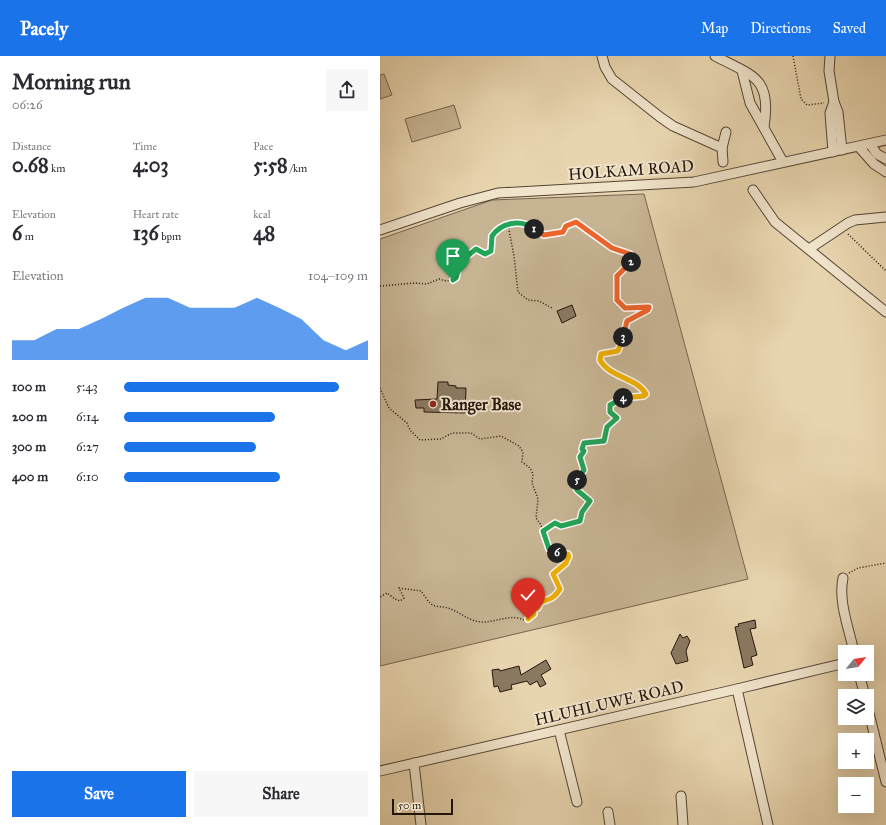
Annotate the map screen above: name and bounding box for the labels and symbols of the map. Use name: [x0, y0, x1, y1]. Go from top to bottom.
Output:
street label: HOLKAM ROAD: [568, 156, 694, 184]
pin: 1: [524, 219, 544, 239]
pin: [436, 239, 470, 280]
pin: 2: [621, 252, 641, 272]
pin: 3: [613, 327, 633, 347]
pin: 4: [613, 388, 633, 408]
place label: Ranger Base: [441, 395, 521, 415]
marker: Ranger Base: [428, 399, 438, 409]
pin: 5: [567, 470, 587, 490]
pin: 6: [547, 543, 567, 563]
pin: [511, 578, 545, 619]
north arrow: [838, 645, 874, 681]
street label: HLUHLUWE ROAD: [533, 677, 685, 729]
scale bar: [392, 797, 453, 816]

